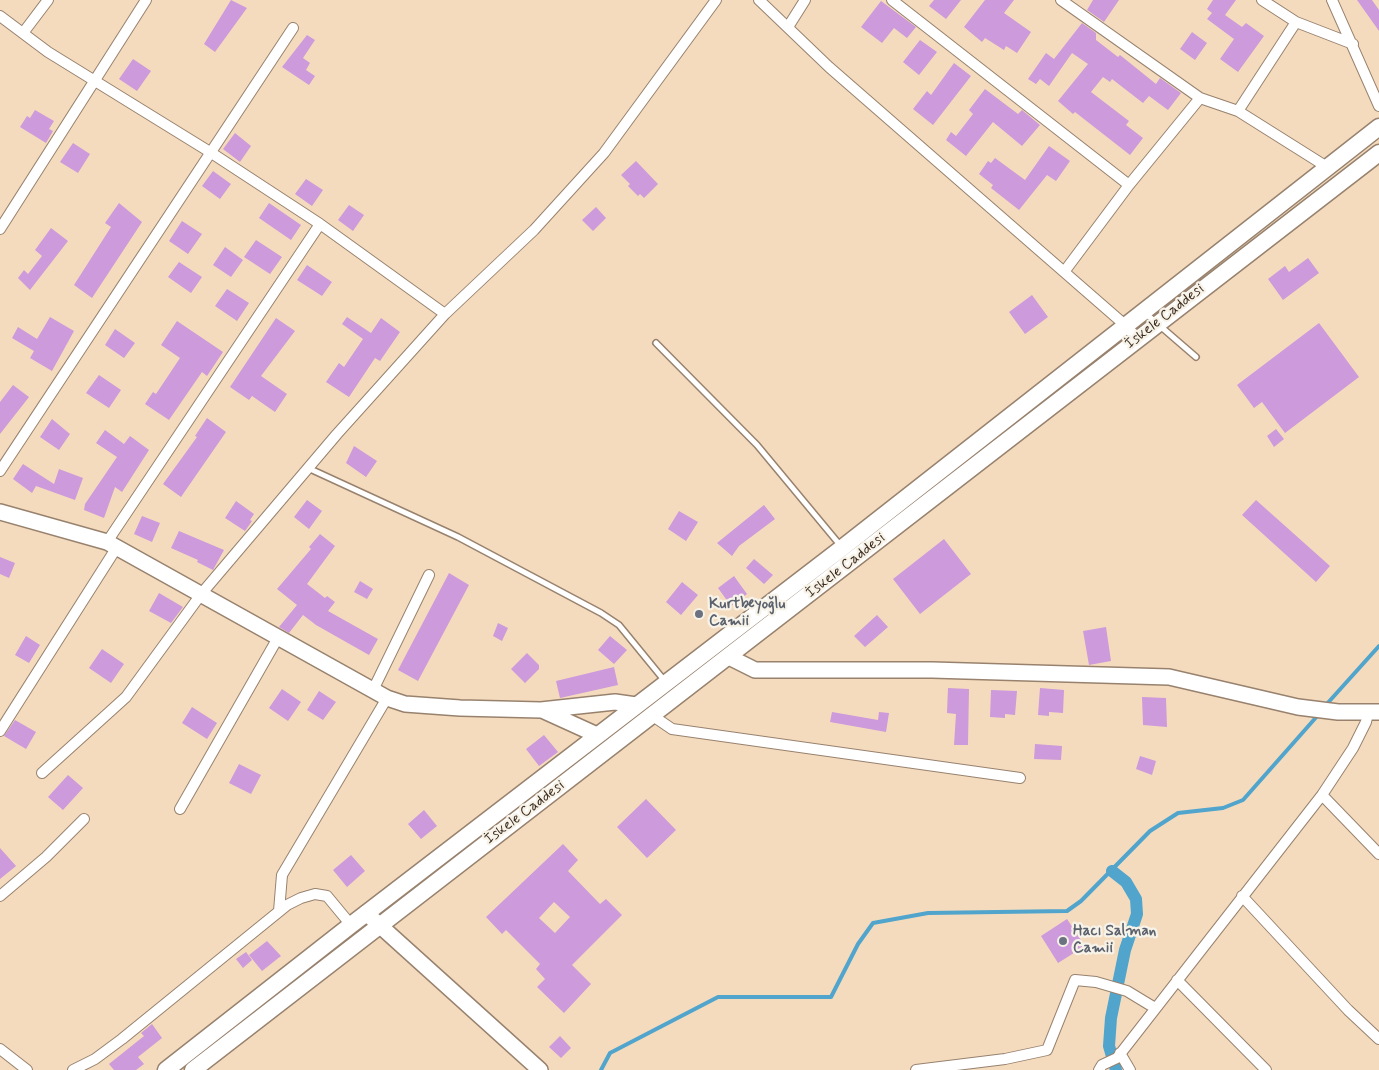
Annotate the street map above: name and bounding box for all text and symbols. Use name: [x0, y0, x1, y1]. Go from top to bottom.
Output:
street label: İskele Caddesi: [1122, 280, 1208, 354]
street label: İskele Caddesi: [803, 529, 889, 603]
place label: Kurtbeyoğlu Camii: [709, 596, 785, 631]
marker: Kurtbeyoğlu Camii: [693, 608, 705, 620]
street label: İskele Caddesi: [481, 777, 569, 849]
place label: Hacı Salman Camii: [1073, 923, 1156, 958]
marker: Hacı Salman Camii: [1057, 935, 1069, 947]

